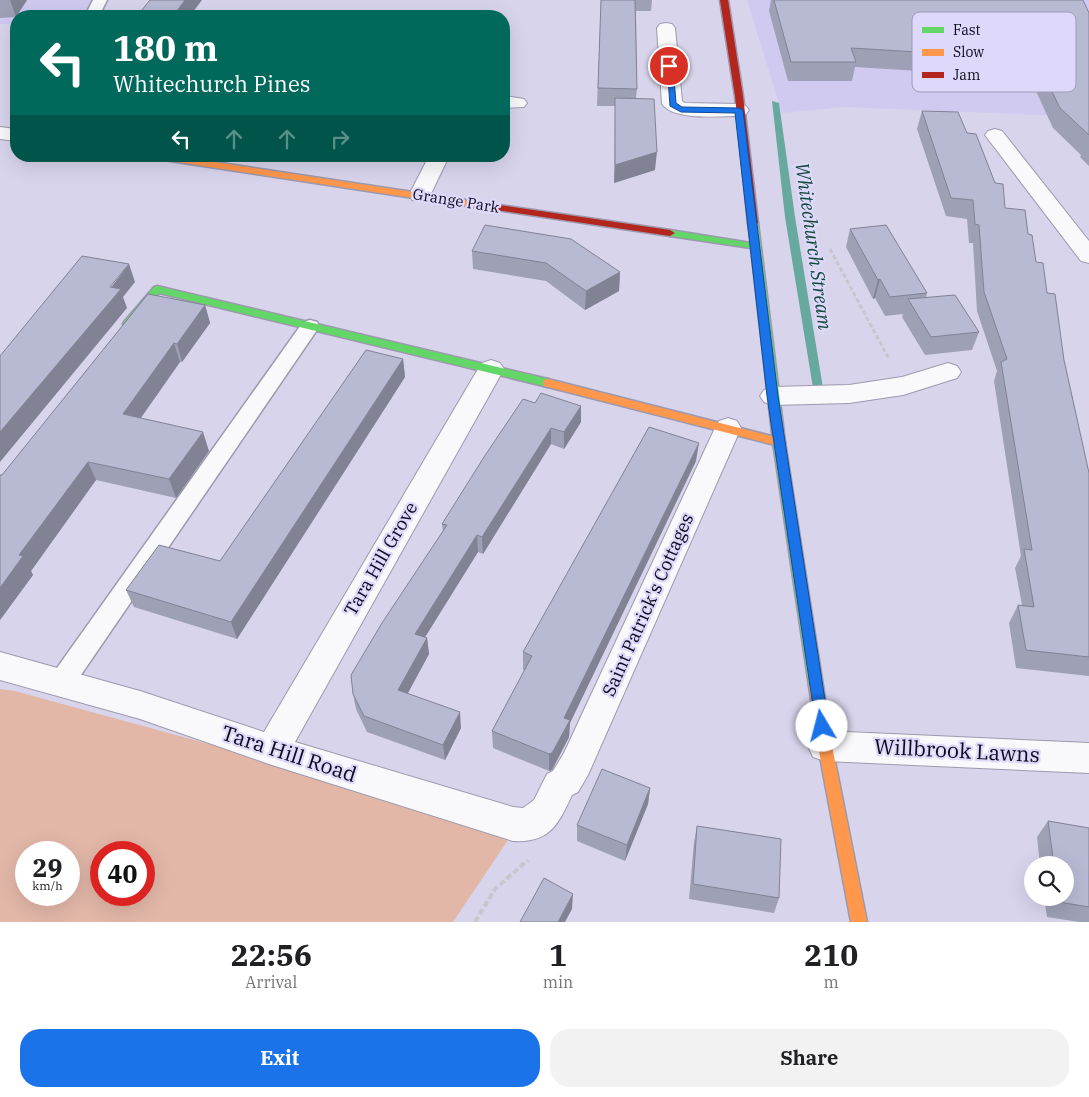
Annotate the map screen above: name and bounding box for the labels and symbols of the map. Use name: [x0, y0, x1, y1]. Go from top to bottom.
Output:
legend: [912, 12, 1076, 92]
text: Fast: [953, 21, 981, 39]
text: Slow: [953, 43, 984, 61]
pin: [648, 45, 690, 87]
text: Jam: [953, 66, 980, 84]
water label: Whitechurch Stream: [790, 161, 838, 331]
street label: Grange Park: [411, 184, 501, 217]
street label: Tara Hill Grove: [339, 498, 422, 620]
street label: Saint Patrick's Cottages: [597, 510, 698, 700]
position arrow: [795, 699, 847, 751]
street label: Tara Hill Road: [218, 718, 361, 788]
street label: Willbrook Lawns: [873, 732, 1041, 768]
speed limit sign: 40: [90, 841, 155, 906]

